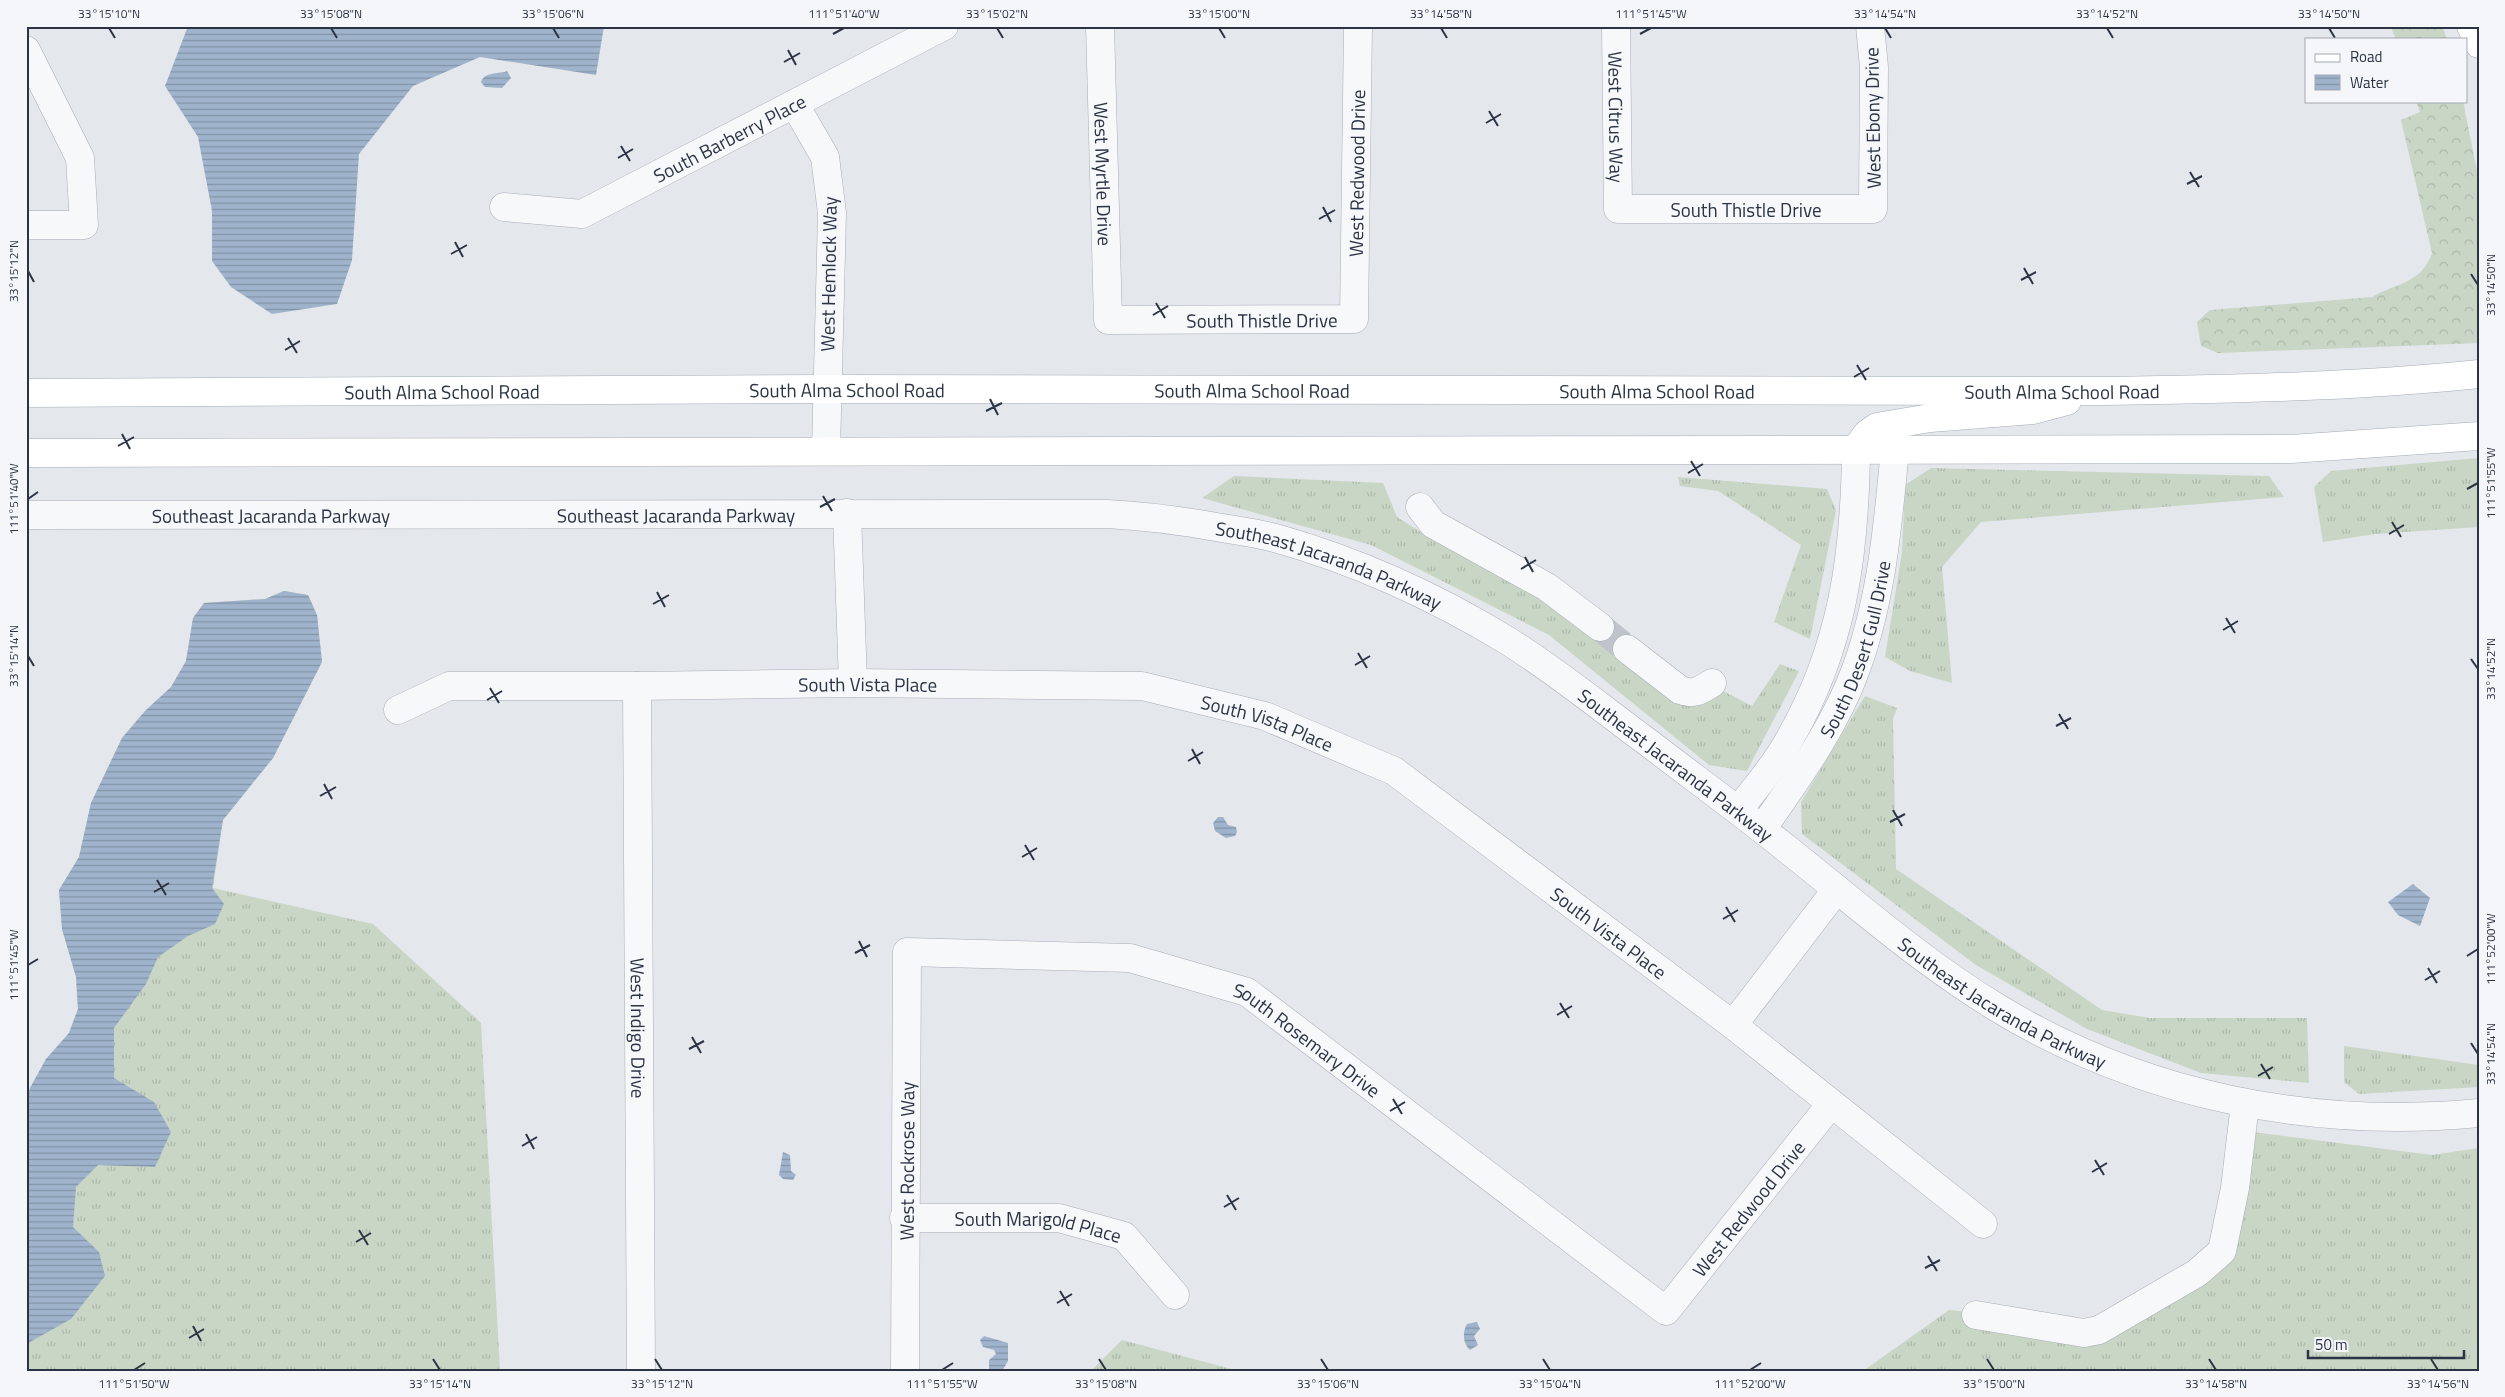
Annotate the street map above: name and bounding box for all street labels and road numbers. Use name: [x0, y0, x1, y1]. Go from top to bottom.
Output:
street label: West Ebony Drive: [1856, 47, 1888, 189]
street label: West Citrus Way: [1602, 51, 1632, 183]
street label: South Barberry Place: [648, 86, 810, 189]
street label: West Redwood Drive: [1340, 89, 1372, 257]
street label: West Myrtle Drive: [1088, 102, 1120, 246]
street label: South Thistle Drive: [1670, 195, 1822, 224]
street label: West Hemlock Way: [812, 196, 844, 352]
street label: South Thistle Drive: [1186, 305, 1338, 334]
street label: South Alma School Road: [749, 374, 945, 404]
street label: South Alma School Road: [1154, 375, 1350, 404]
street label: South Alma School Road: [344, 376, 540, 406]
street label: South Alma School Road: [1559, 376, 1755, 405]
street label: South Alma School Road: [1964, 376, 2160, 406]
street label: Southeast Jacaranda Parkway: [152, 500, 390, 529]
street label: Southeast Jacaranda Parkway: [557, 500, 795, 529]
street label: Southeast Jacaranda Parkway: [1213, 513, 1447, 616]
street label: South Desert Gull Drive: [1812, 558, 1897, 743]
street label: South Vista Place: [798, 668, 937, 698]
street label: Southeast Jacaranda Parkway: [1572, 680, 1780, 848]
street label: South Vista Place: [1198, 686, 1338, 758]
street label: South Vista Place: [1545, 879, 1673, 985]
street label: Southeast Jacaranda Parkway: [1892, 929, 2111, 1075]
street label: West Indigo Drive: [624, 958, 654, 1098]
street label: South Rosemary Drive: [1230, 974, 1387, 1104]
street label: West Rockrose Way: [891, 1081, 921, 1241]
street label: West Redwood Drive: [1684, 1134, 1811, 1283]
street label: South Marigold Place: [954, 1204, 1125, 1249]

